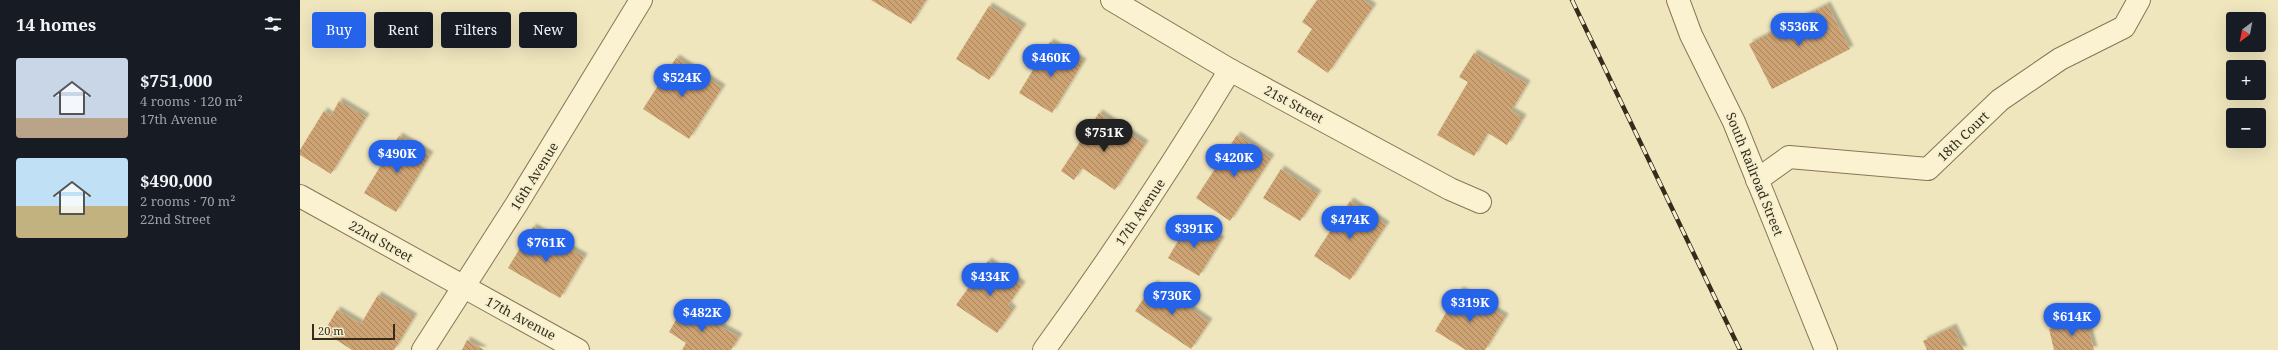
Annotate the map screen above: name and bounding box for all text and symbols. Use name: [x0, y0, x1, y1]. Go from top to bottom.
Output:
chip: Buy: [312, 12, 366, 48]
chip: Rent: [374, 12, 433, 48]
chip: Filters: [441, 12, 511, 48]
chip: New: [519, 12, 577, 48]
north arrow: [2226, 12, 2266, 52]
map controls: [2226, 12, 2266, 148]
text: 14 homes: [16, 13, 96, 36]
icon: filters: [262, 13, 284, 35]
pin: $536K: [1771, 13, 1827, 47]
text: $536K: [1780, 17, 1818, 35]
pin: $460K: [1023, 44, 1079, 78]
text: $460K: [1032, 48, 1070, 66]
button: +: [2226, 60, 2266, 100]
pin: $524K: [654, 64, 710, 98]
text: $524K: [663, 68, 701, 86]
text: $751,000: [140, 69, 212, 92]
icon: home: [48, 74, 96, 122]
street label: 21st Street: [1261, 81, 1327, 127]
text: 4 rooms · 120 m²: [140, 92, 243, 110]
street label: 18th Court: [1933, 107, 1993, 165]
button: −: [2226, 108, 2266, 148]
text: 17th Avenue: [140, 110, 217, 128]
street label: South Railroad Street: [1722, 110, 1788, 239]
pin: $751K: [1076, 119, 1132, 153]
text: $751K: [1085, 123, 1123, 141]
street label: 16th Avenue: [506, 138, 562, 214]
pin: $490K: [369, 140, 425, 174]
text: $490K: [378, 144, 416, 162]
pin: $420K: [1206, 144, 1262, 178]
text: $420K: [1215, 148, 1253, 166]
text: $490,000: [140, 169, 212, 192]
icon: home: [48, 174, 96, 222]
street label: 17th Avenue: [1111, 175, 1169, 249]
text: 2 rooms · 70 m²: [140, 192, 235, 210]
pin: $474K: [1322, 206, 1378, 240]
text: 22nd Street: [140, 210, 211, 228]
text: $474K: [1331, 210, 1369, 228]
pin: $391K: [1166, 215, 1222, 249]
street label: 22nd Street: [346, 216, 417, 266]
text: $391K: [1175, 219, 1213, 237]
pin: $761K: [518, 229, 574, 263]
text: $761K: [527, 233, 565, 251]
pin: $434K: [962, 263, 1018, 297]
text: $434K: [971, 267, 1009, 285]
pin: $730K: [1144, 282, 1200, 316]
text: $730K: [1153, 286, 1191, 304]
pin: $319K: [1442, 289, 1498, 323]
street label: 17th Avenue: [483, 292, 559, 344]
text: $319K: [1451, 293, 1489, 311]
pin: $482K: [674, 299, 730, 333]
text: $482K: [683, 303, 721, 321]
pin: $614K: [2044, 303, 2100, 337]
text: $614K: [2053, 307, 2091, 325]
scale bar: [312, 322, 395, 341]
text: 20 m: [318, 323, 344, 338]

